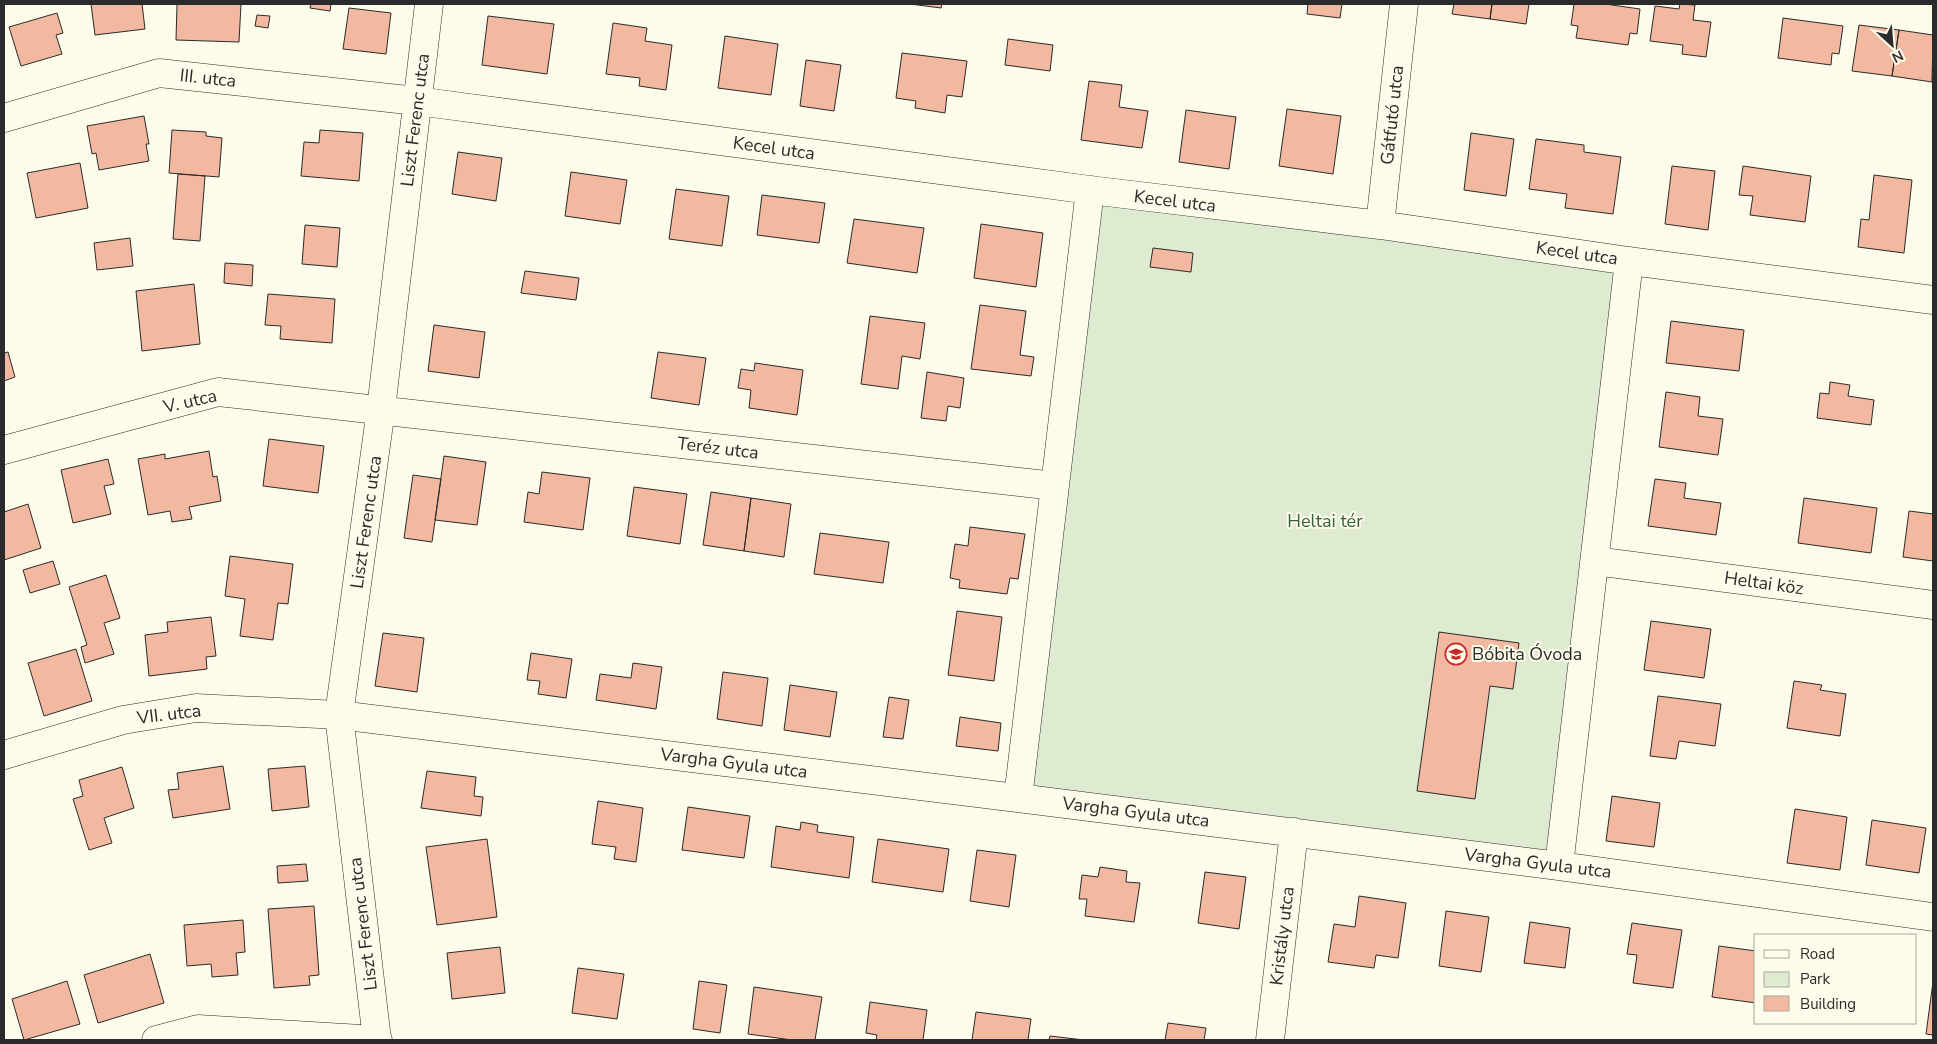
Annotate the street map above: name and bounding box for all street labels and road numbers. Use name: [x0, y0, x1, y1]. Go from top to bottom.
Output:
street label: Liszt Ferenc utca: [395, 52, 435, 188]
street label: III. utca: [179, 63, 237, 93]
street label: Gátfutó utca: [1375, 64, 1409, 166]
street label: Kecel utca: [732, 130, 816, 166]
street label: Kecel utca: [1133, 184, 1217, 218]
street label: Kecel utca: [1535, 235, 1619, 271]
street label: V. utca: [160, 383, 219, 419]
street label: Teréz utca: [676, 431, 760, 465]
street label: Liszt Ferenc utca: [345, 454, 387, 590]
street label: Heltai köz: [1723, 566, 1805, 600]
street label: VII. utca: [135, 698, 202, 730]
street label: Vargha Gyula utca: [658, 742, 809, 784]
street label: Vargha Gyula utca: [1060, 791, 1211, 833]
street label: Vargha Gyula utca: [1462, 842, 1613, 884]
street label: Liszt Ferenc utca: [343, 856, 383, 992]
street label: Kristály utca: [1264, 885, 1300, 987]

